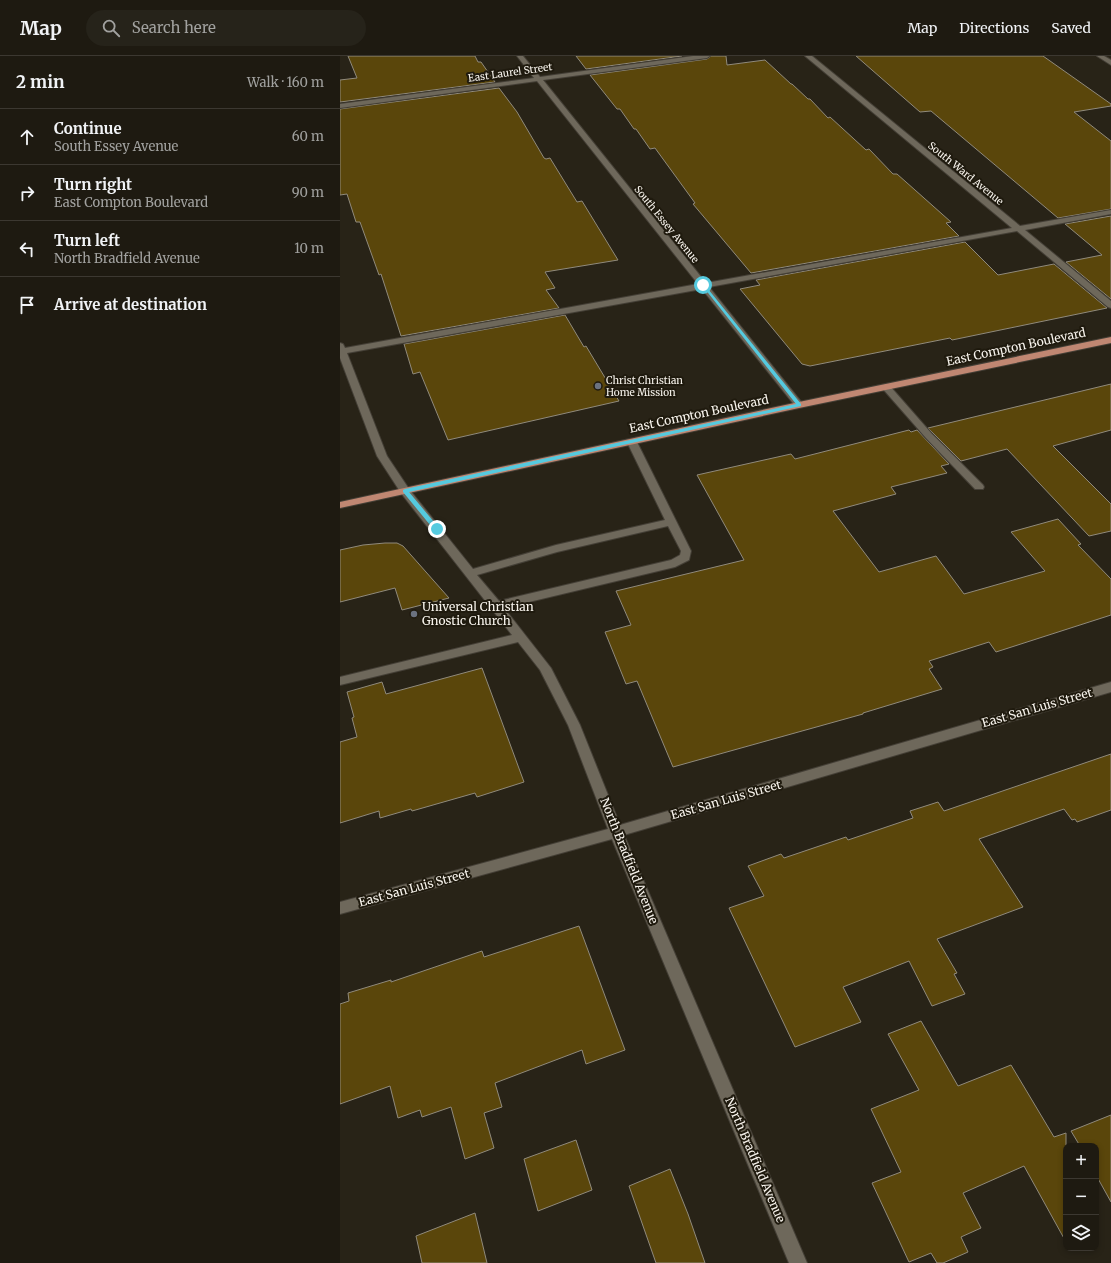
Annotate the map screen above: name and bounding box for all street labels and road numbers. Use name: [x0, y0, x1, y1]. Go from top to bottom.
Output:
street label: East Laurel Street: [467, 60, 553, 85]
street label: South Ward Avenue: [925, 139, 1006, 208]
street label: South Essey Avenue: [631, 183, 702, 266]
street label: East Compton Boulevard: [945, 324, 1087, 369]
street label: East Compton Boulevard: [628, 391, 770, 436]
street label: East San Luis Street: [980, 684, 1094, 730]
street label: East San Luis Street: [669, 776, 783, 822]
street label: North Bradfield Avenue: [597, 796, 662, 926]
street label: East San Luis Street: [357, 865, 471, 910]
street label: North Bradfield Avenue: [722, 1095, 789, 1225]

